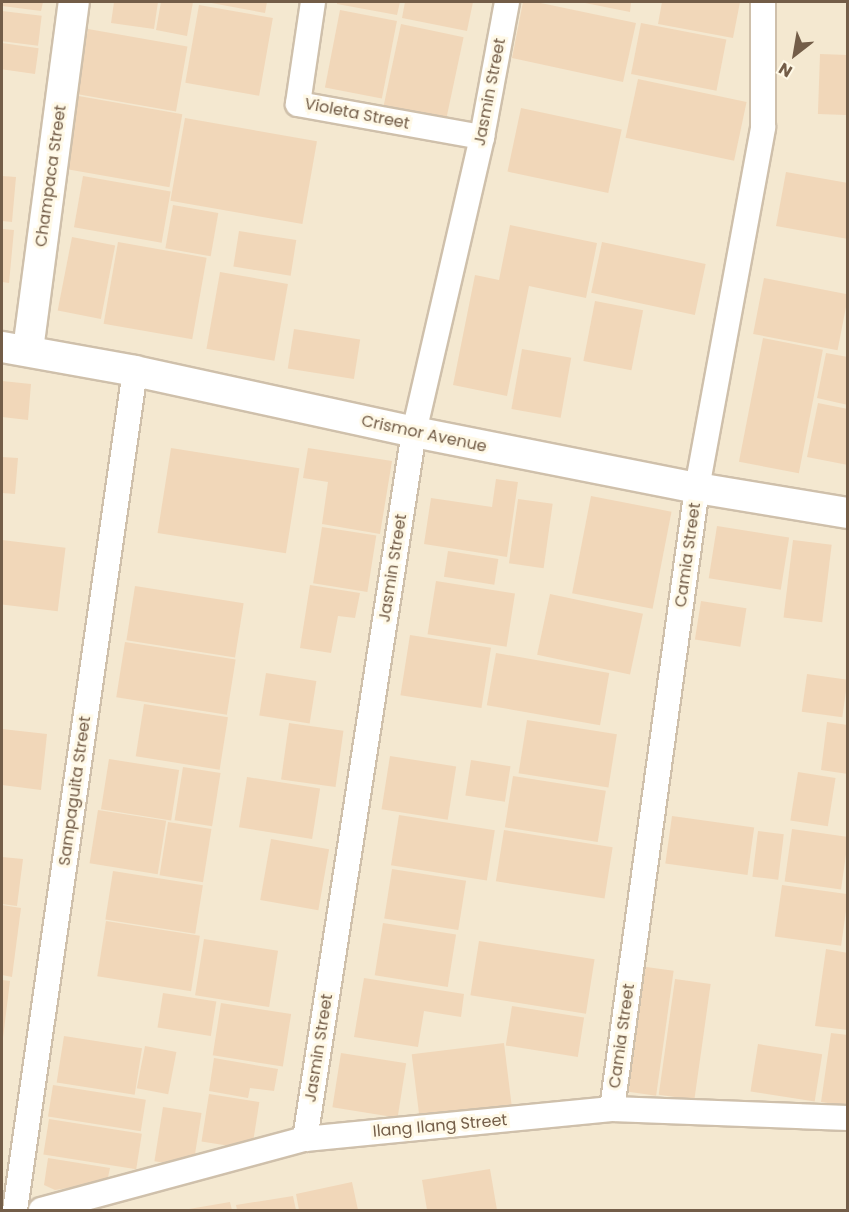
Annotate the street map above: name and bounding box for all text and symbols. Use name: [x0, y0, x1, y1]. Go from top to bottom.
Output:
north arrow: [765, 24, 825, 84]
street label: Jasmin Street: [470, 36, 510, 148]
text: N: [774, 57, 797, 83]
street label: Violeta Street: [303, 94, 411, 134]
street label: Champaca Street: [32, 104, 70, 248]
street label: Crismor Avenue: [360, 411, 488, 457]
street label: Camia Street: [671, 501, 705, 609]
street label: Jasmin Street: [375, 512, 411, 624]
street label: Sampaguita Street: [55, 715, 95, 867]
street label: Camia Street: [605, 982, 639, 1090]
street label: Jasmin Street: [301, 992, 337, 1104]
street label: Ilang Ilang Street: [372, 1111, 508, 1141]

